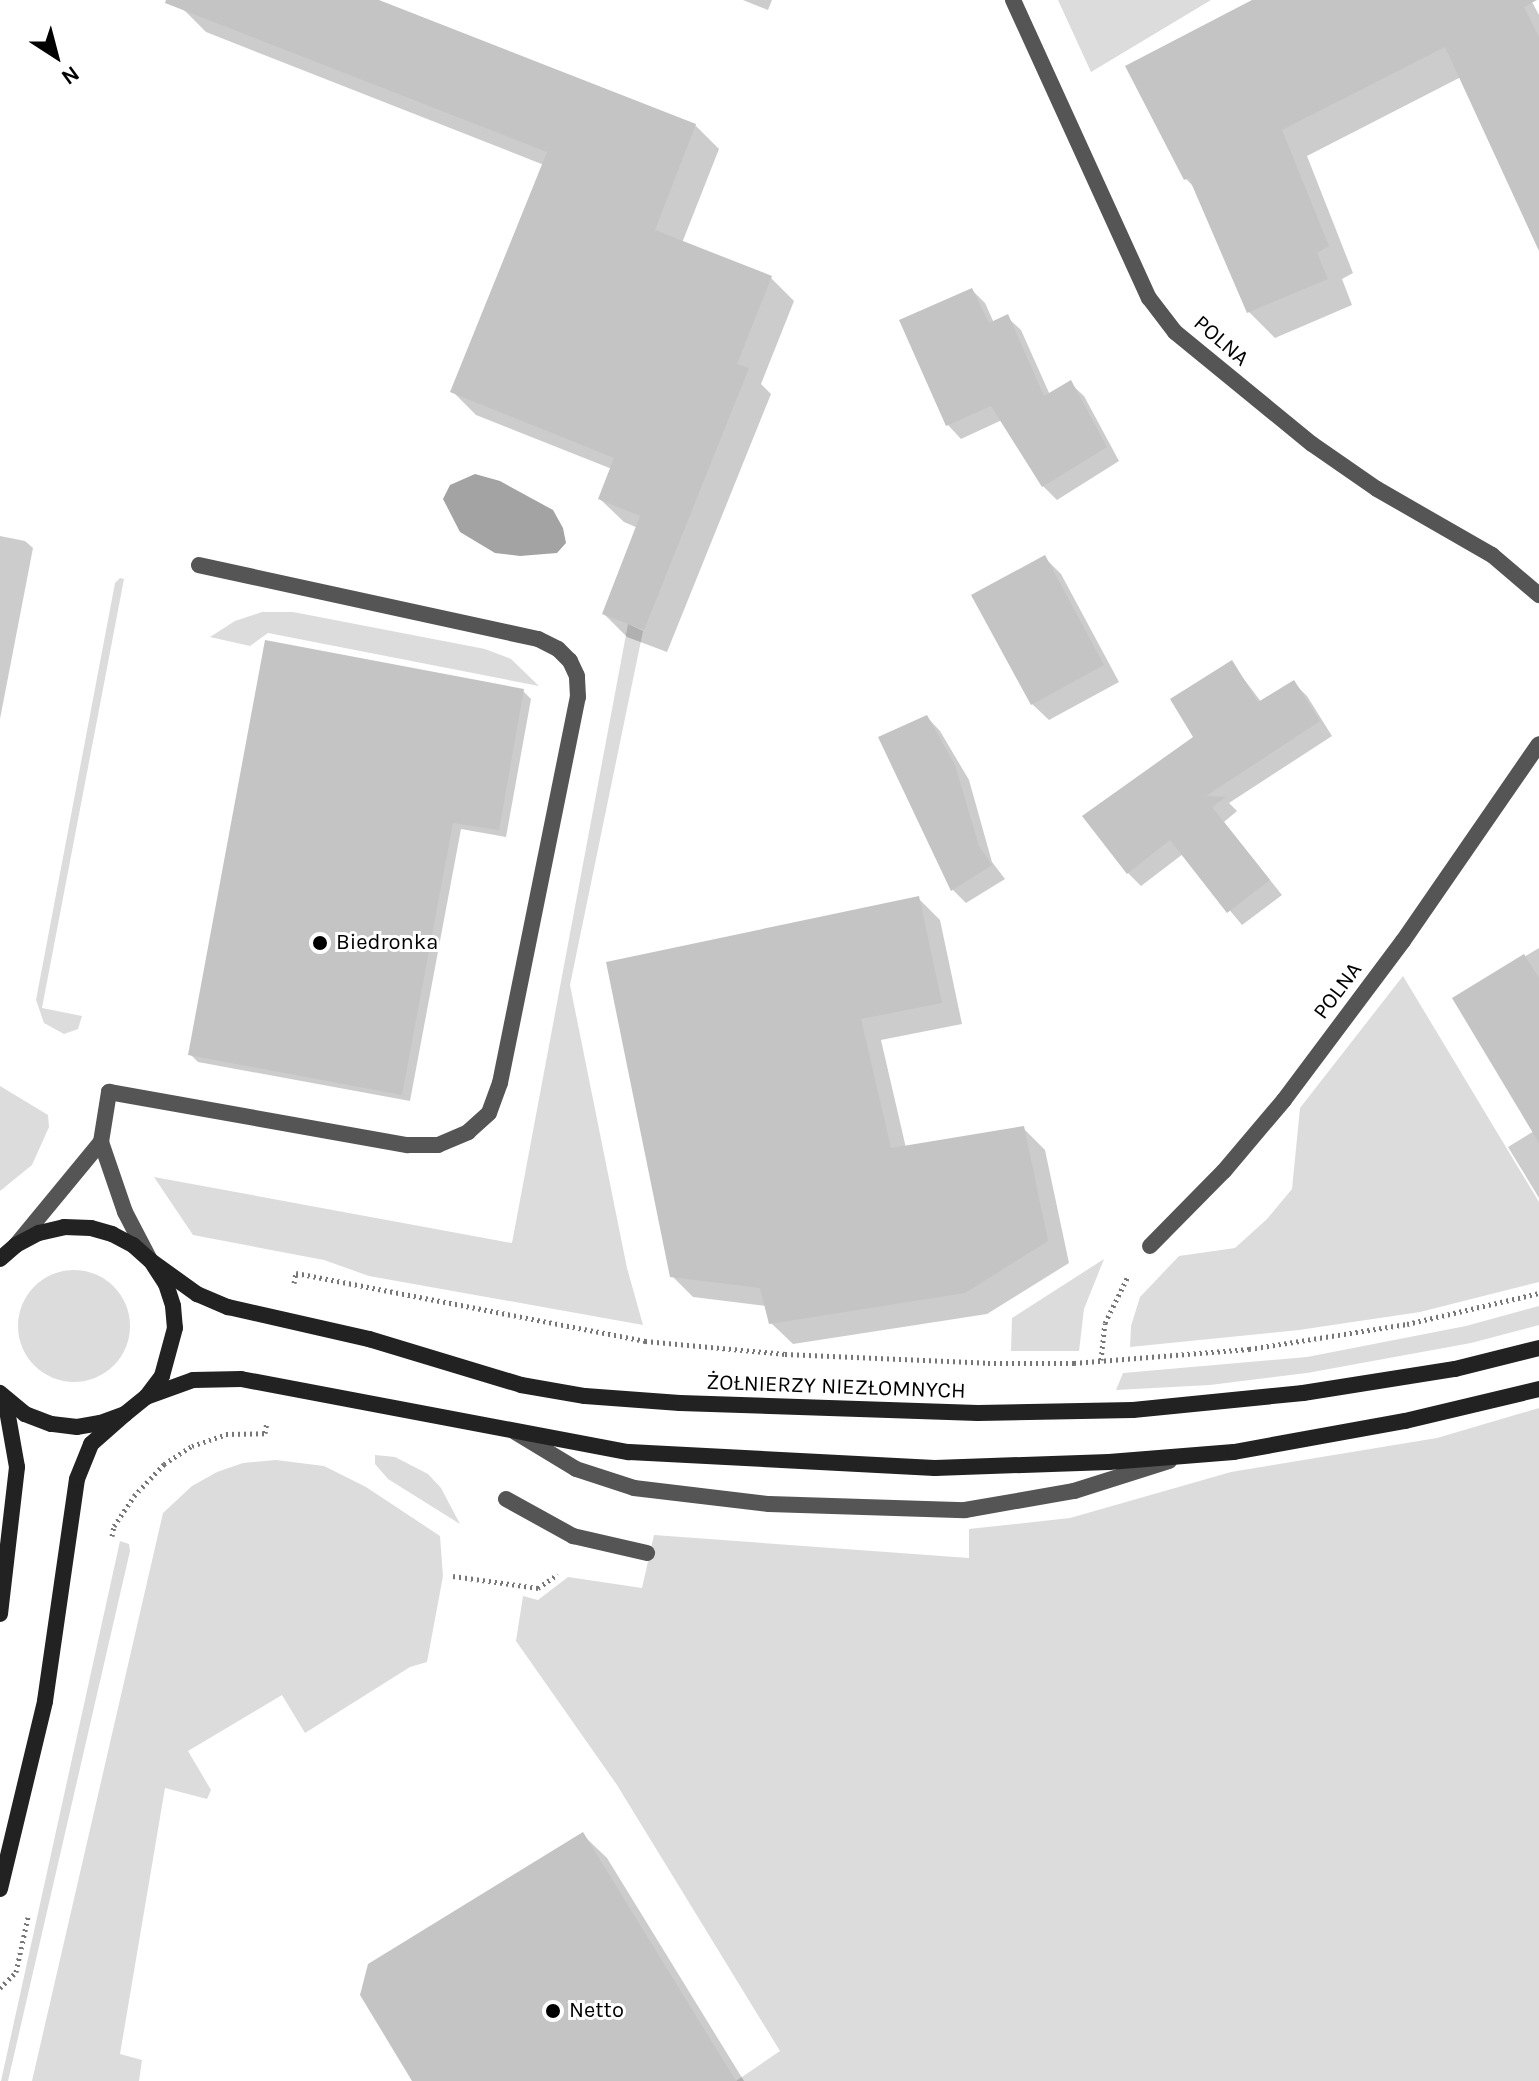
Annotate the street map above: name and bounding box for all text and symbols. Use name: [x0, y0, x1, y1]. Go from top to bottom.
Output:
north arrow: [16, 16, 96, 96]
text: N: [56, 60, 84, 91]
street label: POLNA: [1188, 310, 1254, 372]
place label: Biedronka: [336, 930, 438, 956]
marker: Biedronka: [311, 934, 329, 952]
street label: POLNA: [1308, 957, 1368, 1025]
street label: ŻOŁNIERZY NIEZŁOMNYCH: [706, 1369, 966, 1405]
place label: Netto: [569, 1998, 624, 2024]
marker: Netto: [544, 2002, 562, 2020]

